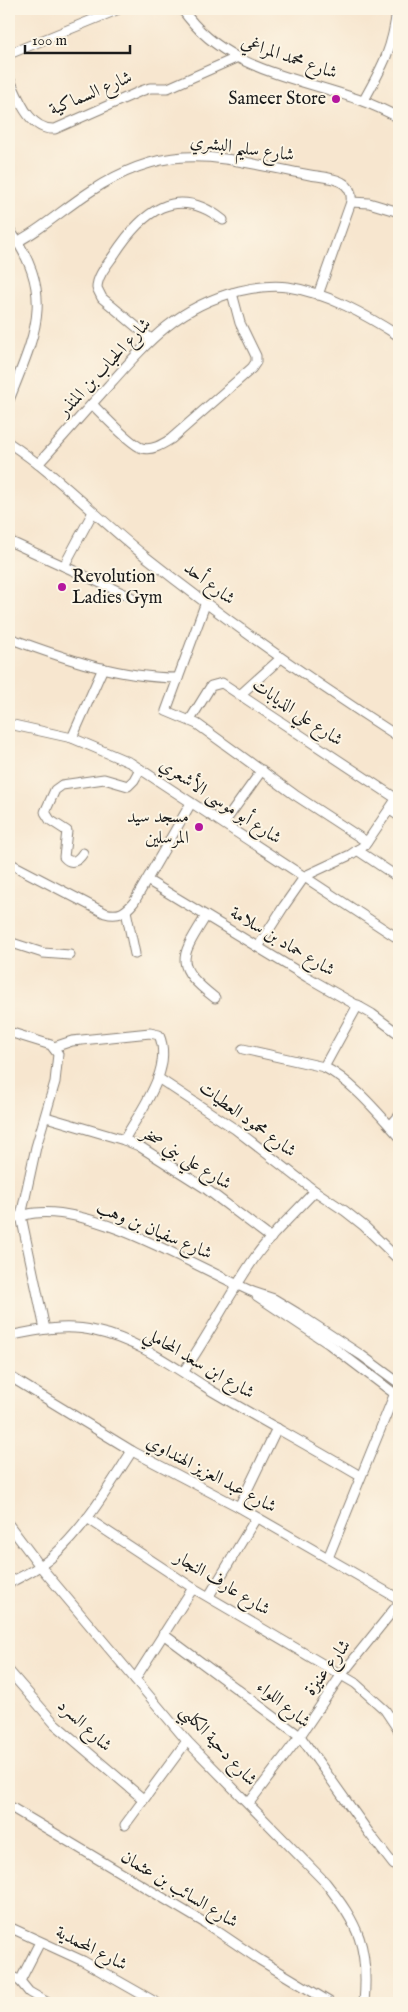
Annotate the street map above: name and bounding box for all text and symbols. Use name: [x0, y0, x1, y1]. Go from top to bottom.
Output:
scale bar: [25, 22, 130, 54]
text: 100 m: [32, 31, 68, 50]
street label: شارع محمد المراغي: [237, 31, 340, 87]
street label: شارع السماكية: [46, 66, 137, 124]
place label: Sameer Store: [228, 88, 326, 111]
marker: Sameer Store: [330, 93, 342, 105]
street label: شارع سليم البشري: [188, 130, 296, 173]
street label: شارع الحباب بن المنذر: [52, 314, 158, 425]
street label: شارع أحد: [177, 555, 241, 612]
place label: Revolution Ladies Gym: [72, 566, 163, 610]
marker: Revolution Ladies Gym: [56, 581, 68, 593]
street label: شارع علي الذيابات: [245, 674, 347, 755]
street label: شارع أبو موسى الأشعري: [153, 751, 287, 852]
place label: مسجد سيد المرسلين: [127, 806, 189, 850]
marker: مسجد سيد المرسلين: [193, 821, 205, 833]
street label: شارع حماد بن سلامة: [224, 902, 339, 984]
street label: شارع محمود العطيات: [192, 1077, 300, 1165]
street label: شارع علي بني صخر: [133, 1121, 235, 1199]
street label: شارع سفيان بن وهب: [92, 1196, 215, 1268]
street label: شارع ابن سعد المحاملي: [138, 1323, 258, 1408]
street label: شارع عبد العزيز الهنداوي: [141, 1431, 280, 1521]
street label: شارع عارف النجار: [167, 1545, 274, 1623]
street label: شارع عنيزة: [299, 1635, 358, 1702]
street label: شارع اللواء: [250, 1676, 315, 1735]
street label: شارع السرد: [50, 1695, 116, 1759]
street label: شارع دحية الكلبي: [171, 1700, 262, 1794]
street label: شارع السائب بن عثمان: [115, 1846, 242, 1936]
street label: شارع المحمدية: [50, 1921, 131, 1979]

